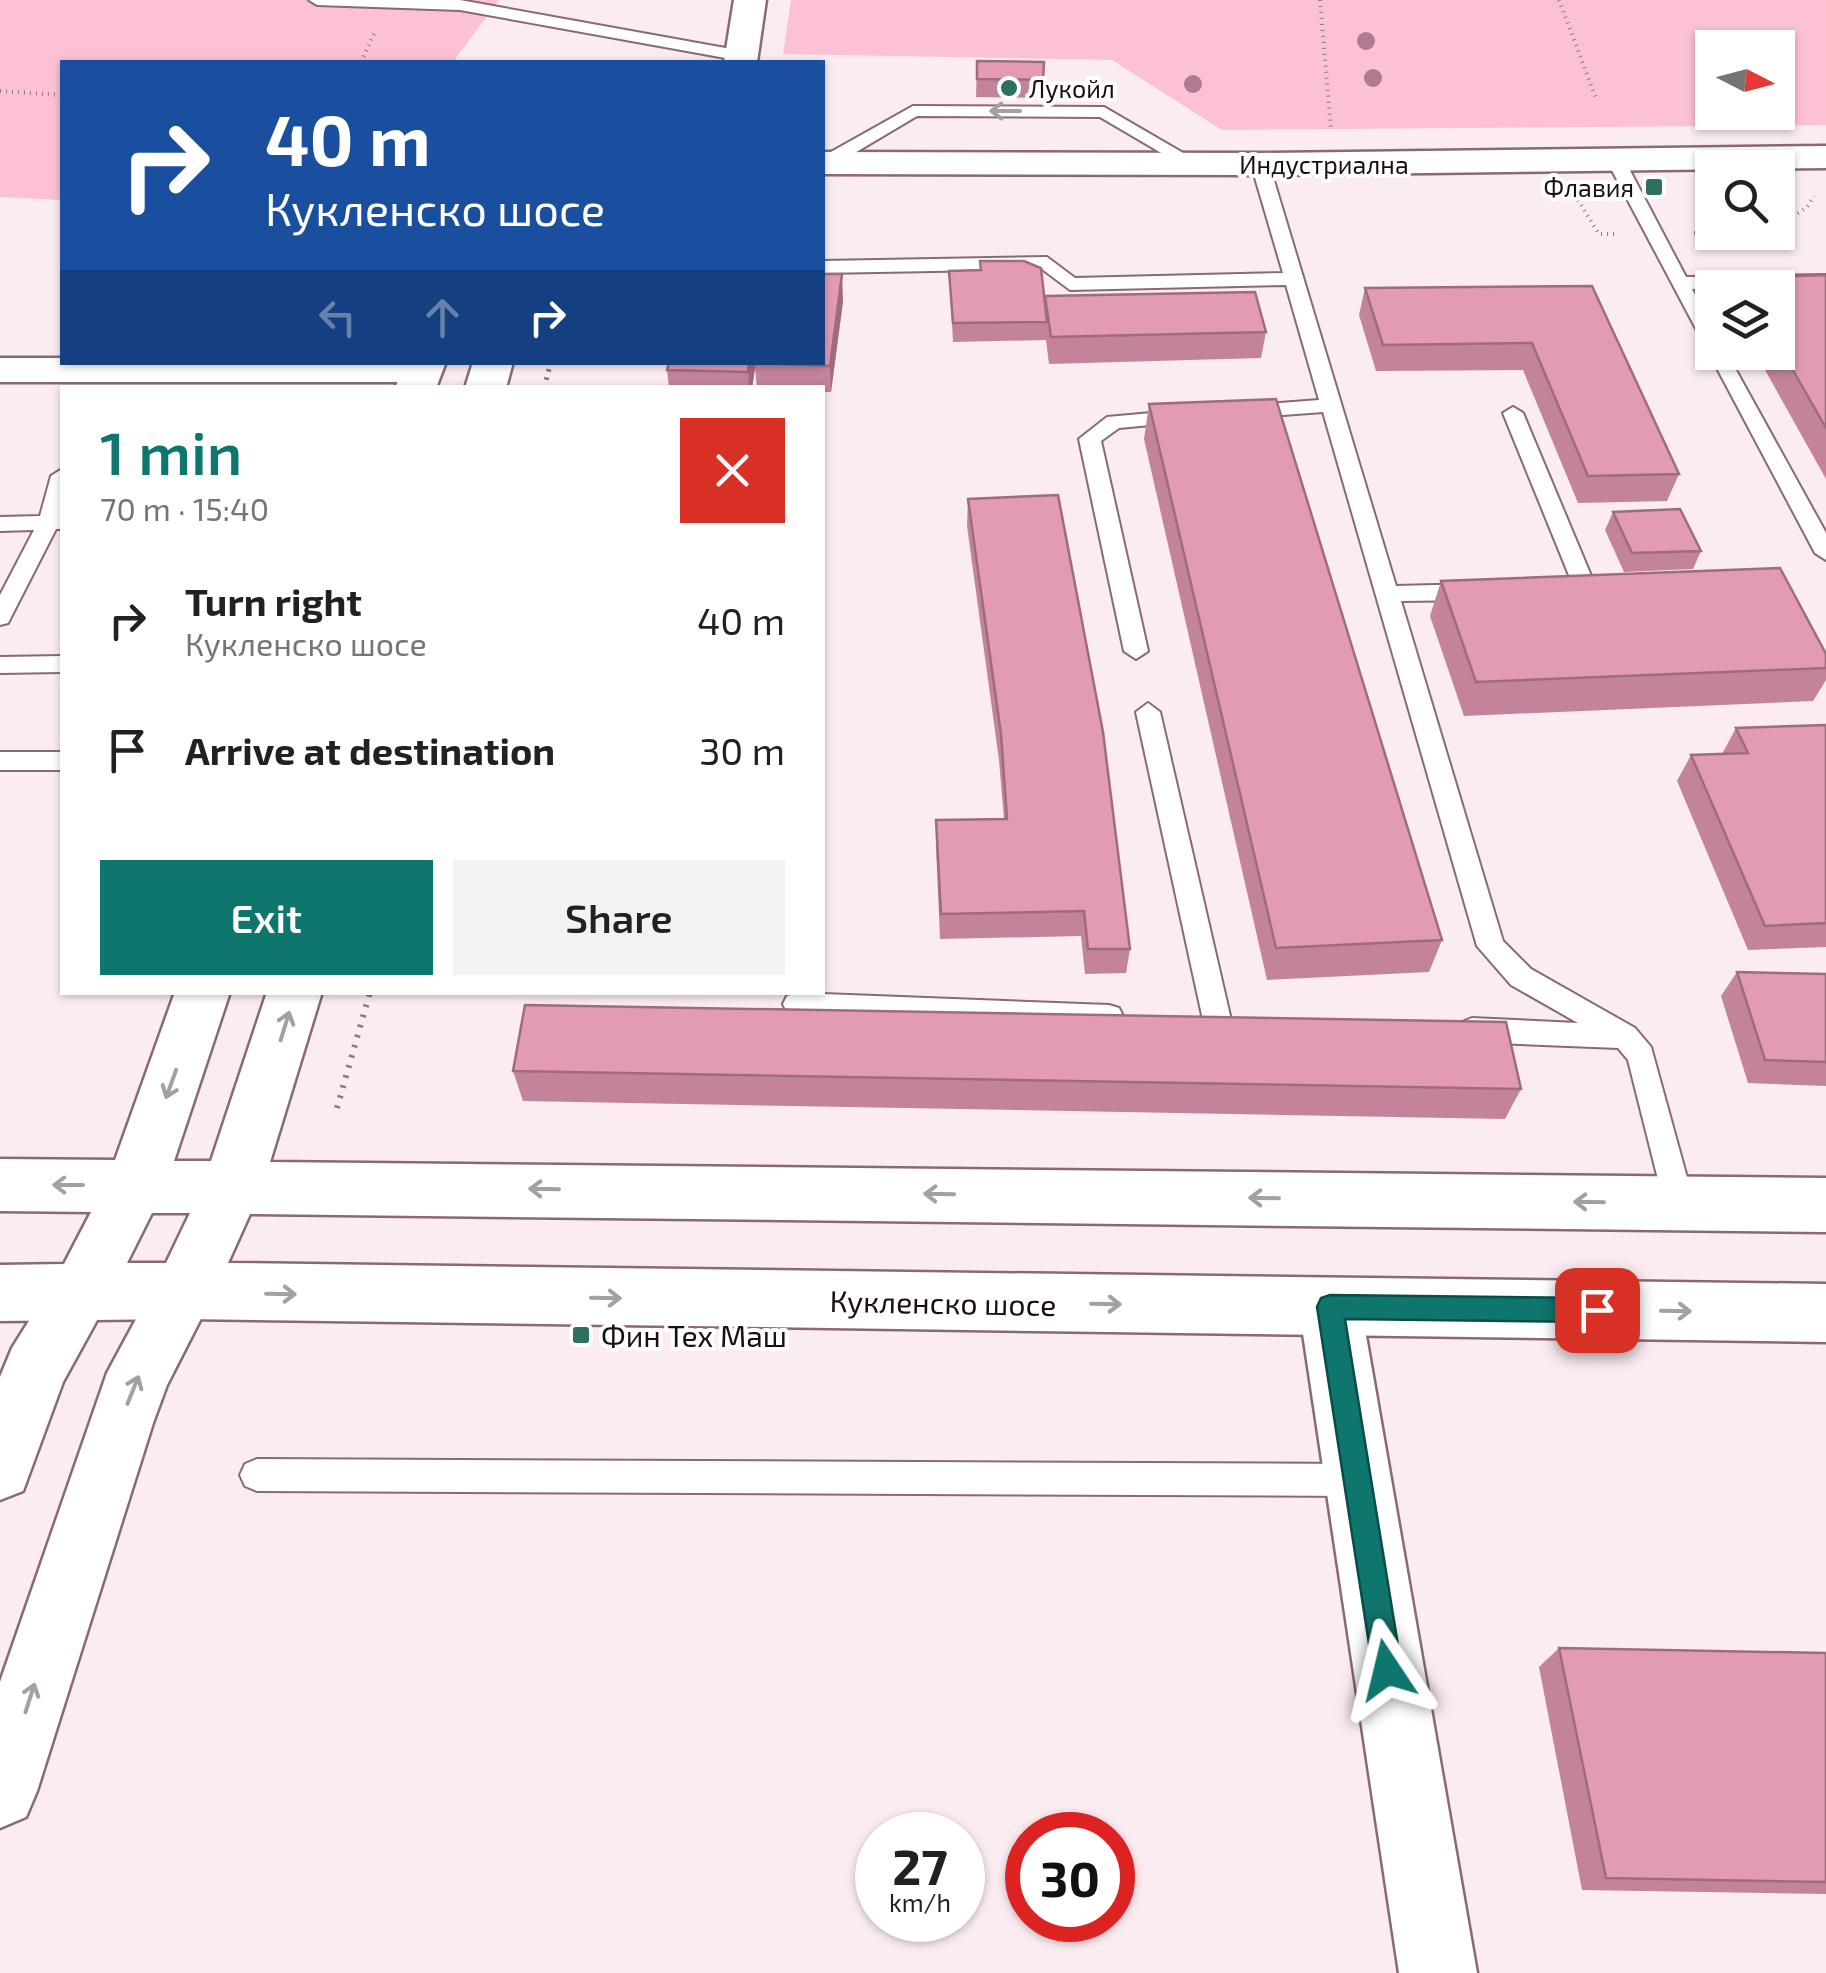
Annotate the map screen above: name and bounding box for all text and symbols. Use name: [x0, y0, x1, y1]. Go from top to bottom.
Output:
north arrow: [1695, 30, 1795, 130]
map controls: [1695, 30, 1795, 370]
place label: Лукойл: [1029, 73, 1115, 104]
marker: Лукойл: [998, 77, 1020, 99]
text: 40 m: [265, 96, 431, 180]
icon: right: [100, 100, 230, 230]
one-way arrow: [989, 102, 1022, 120]
street label: Индустриална: [1239, 149, 1409, 180]
button: search: [1695, 150, 1795, 250]
place label: Флавия: [1543, 172, 1634, 202]
marker: Флавия: [1643, 176, 1665, 198]
text: Кукленско шосе: [265, 181, 605, 235]
button: layers: [1695, 270, 1795, 370]
icon: left: [310, 290, 365, 345]
icon: ahead: [415, 290, 470, 345]
icon: right: [520, 290, 575, 345]
text: 1 min: [100, 415, 242, 487]
button: close: [680, 418, 785, 523]
text: 70 m · 15:40: [100, 489, 269, 527]
text: Turn right: [185, 578, 362, 624]
icon: right: [100, 593, 155, 648]
text: 40 m: [697, 597, 785, 643]
text: Кукленско шосе: [185, 624, 427, 662]
icon: arrive: [100, 723, 155, 778]
text: Arrive at destination: [185, 727, 555, 773]
text: 30 m: [699, 727, 785, 773]
button: Exit: [100, 860, 433, 975]
button: Share: [453, 860, 785, 975]
one-way arrow: [277, 1011, 295, 1043]
one-way arrow: [161, 1068, 179, 1099]
one-way arrow: [53, 1175, 85, 1194]
one-way arrow: [528, 1180, 560, 1199]
one-way arrow: [923, 1184, 956, 1204]
one-way arrow: [1248, 1188, 1280, 1208]
one-way arrow: [1573, 1192, 1606, 1212]
pin: [1555, 1268, 1640, 1353]
street label: Кукленско шосе: [829, 1282, 1057, 1323]
icon: arrive: [1570, 1283, 1625, 1338]
one-way arrow: [264, 1285, 297, 1304]
one-way arrow: [588, 1288, 621, 1308]
one-way arrow: [1088, 1294, 1121, 1314]
one-way arrow: [1659, 1302, 1691, 1321]
place label: Фин Тех Маш: [601, 1317, 787, 1353]
marker: Фин Тех Маш: [570, 1324, 592, 1346]
one-way arrow: [125, 1375, 143, 1406]
position arrow: [1335, 1618, 1439, 1722]
one-way arrow: [23, 1683, 41, 1715]
speed limit sign: 30: [1005, 1812, 1135, 1942]
text: 27: [892, 1835, 948, 1895]
text: km/h: [889, 1887, 951, 1917]

